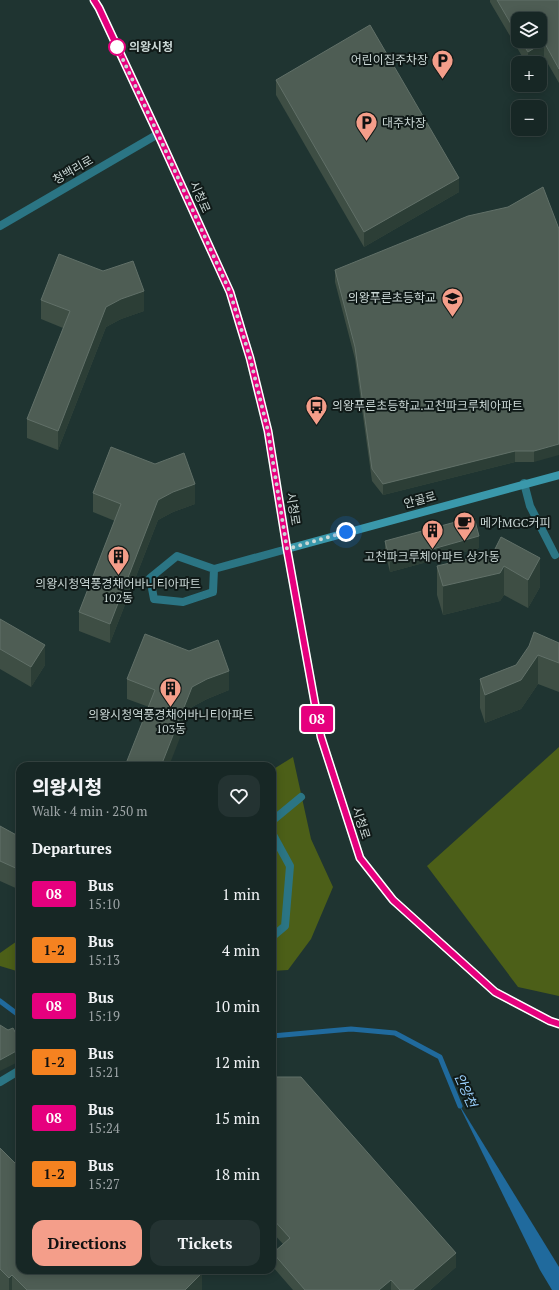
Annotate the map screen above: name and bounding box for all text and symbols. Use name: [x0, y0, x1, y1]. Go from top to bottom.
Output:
map controls: [511, 12, 547, 136]
button: layers: [511, 12, 547, 48]
marker: 의왕시청: [108, 38, 126, 56]
place label: 의왕시청: [129, 39, 173, 54]
parking icon: 어린이집주차장: [430, 47, 456, 80]
place label: 어린이집주차장: [351, 52, 428, 67]
button: +: [511, 56, 547, 92]
button: −: [511, 100, 547, 136]
parking icon: 대주차장: [354, 110, 380, 143]
place label: 대주차장: [382, 115, 426, 130]
street label: 청백리로: [50, 152, 96, 187]
street label: 시청로: [187, 179, 214, 215]
school or university icon: 의왕푸른초등학교: [439, 285, 465, 318]
place label: 의왕푸른초등학교: [348, 290, 436, 305]
bus stop icon: 의왕푸른초등학교.고천파크루체아파트: [303, 393, 329, 426]
place label: 의왕푸른초등학교.고천파크루체아파트: [332, 398, 523, 413]
street label: 안골로: [402, 488, 438, 511]
street label: 시청로: [283, 491, 303, 526]
cafe icon: 메가MGC커피: [452, 510, 478, 543]
place label: 메가MGC커피: [480, 515, 551, 530]
building icon: 고천파크루체아파트 상가동: [419, 517, 445, 550]
your location: [336, 522, 356, 542]
building icon: 의왕시청역풍경채어바니티아파트 102동: [105, 544, 131, 577]
place label: 고천파크루체아파트 상가동: [364, 549, 500, 564]
place label: 의왕시청역풍경채어바니티아파트 102동: [35, 576, 201, 605]
building icon: 의왕시청역풍경채어바니티아파트 103동: [158, 675, 184, 708]
line badge: 08: [299, 706, 335, 732]
place label: 의왕시청역풍경채어바니티아파트 103동: [88, 707, 254, 736]
text: 08: [309, 709, 325, 728]
text: 의왕시청: [32, 774, 102, 799]
button: heart: [218, 775, 260, 817]
text: Walk · 4 min · 250 m: [32, 802, 147, 820]
street label: 시청로: [349, 805, 374, 841]
text: Departures: [32, 838, 112, 858]
text: Bus: [88, 875, 114, 895]
text: 08: [46, 884, 62, 903]
text: 1 min: [222, 884, 260, 904]
text: 15:10: [88, 895, 120, 913]
text: Bus: [88, 931, 114, 951]
text: 1-2: [43, 940, 65, 959]
text: 4 min: [222, 940, 260, 960]
text: 15:13: [88, 951, 120, 969]
text: Bus: [88, 987, 114, 1007]
text: 08: [46, 996, 62, 1015]
text: 10 min: [214, 996, 260, 1016]
text: 15:19: [88, 1007, 120, 1025]
text: Bus: [88, 1043, 114, 1063]
text: 1-2: [43, 1052, 65, 1071]
text: 12 min: [214, 1052, 260, 1072]
text: 15:21: [88, 1063, 120, 1081]
water label: 안양천: [450, 1070, 482, 1111]
text: Bus: [88, 1099, 114, 1119]
text: 08: [46, 1108, 62, 1127]
text: 15 min: [214, 1108, 260, 1128]
text: 15:24: [88, 1119, 120, 1137]
text: Bus: [88, 1155, 114, 1175]
text: 1-2: [43, 1164, 65, 1183]
text: 18 min: [214, 1164, 260, 1184]
text: 15:27: [88, 1175, 120, 1193]
button: Directions: [32, 1220, 142, 1266]
button: Tickets: [150, 1220, 260, 1266]

